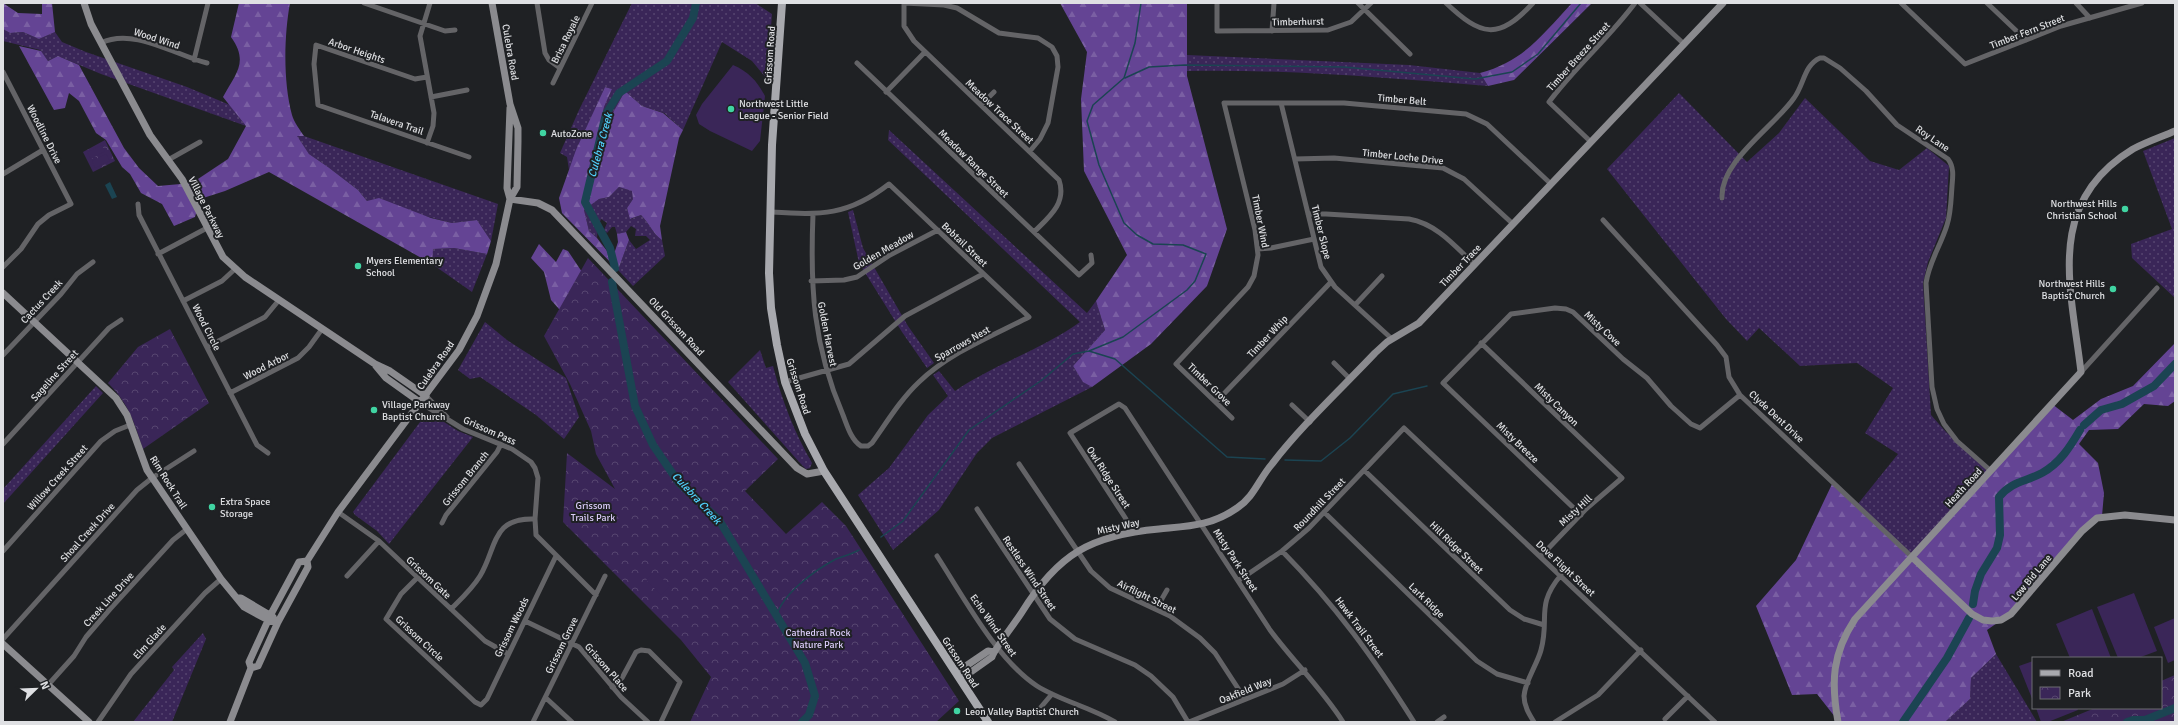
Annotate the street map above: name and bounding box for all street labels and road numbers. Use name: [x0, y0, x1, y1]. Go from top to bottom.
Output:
street label: Timber Fern Street: [1988, 12, 2067, 52]
street label: Brisa Royale: [549, 13, 583, 66]
street label: Timberhurst: [1272, 16, 1325, 28]
street label: Timber Breeze Street: [1545, 19, 1613, 94]
street label: Culebra Road: [499, 23, 521, 81]
street label: Grissom Road: [762, 25, 778, 85]
street label: Wood Wind: [132, 26, 181, 52]
street label: Arbor Heights: [327, 36, 387, 66]
street label: Meadow Trace Street: [963, 77, 1036, 147]
street label: Timber Belt: [1377, 92, 1427, 108]
street label: Woodline Drive: [24, 103, 64, 166]
street label: Talavera Trail: [368, 108, 425, 138]
street label: Roy Lane: [1913, 123, 1952, 155]
street label: Meadow Range Street: [936, 127, 1011, 201]
street label: Timber Loche Drive: [1362, 147, 1444, 167]
street label: Village Parkway: [185, 175, 227, 241]
street label: Timber Wind: [1249, 194, 1271, 249]
street label: Timber Slope: [1308, 204, 1334, 261]
street label: Bobtail Street: [939, 220, 990, 270]
street label: Golden Meadow: [851, 228, 917, 273]
street label: Timber Trace: [1437, 242, 1484, 289]
street label: Cactus Creek: [18, 277, 65, 326]
street label: Old Grissom Road: [646, 295, 706, 358]
street label: Golden Harvest: [815, 301, 839, 368]
street label: Wood Circle: [189, 302, 223, 353]
street label: Misty Cove: [1581, 309, 1623, 349]
street label: Timber Whip: [1245, 313, 1290, 360]
street label: Sparrows Nest: [933, 323, 993, 364]
street label: Culebra Road: [415, 339, 457, 392]
street label: Sageline Street: [28, 347, 81, 404]
street label: Wood Arbor: [241, 349, 292, 383]
street label: Grissom Road: [783, 357, 813, 416]
street label: Timber Grove: [1185, 361, 1234, 409]
street label: Misty Canyon: [1532, 381, 1581, 429]
street label: Clyde Dent Drive: [1746, 388, 1806, 445]
street label: Grissom Pass: [461, 414, 518, 448]
street label: Misty Breeze: [1494, 420, 1541, 466]
street label: Willow Creek Street: [25, 442, 91, 513]
street label: Owl Ridge Street: [1084, 444, 1133, 511]
street label: Grissom Branch: [440, 449, 492, 509]
street label: Rim Rock Trail: [147, 454, 189, 511]
street label: Heath Road: [1943, 466, 1985, 510]
street label: Roundhill Street: [1291, 475, 1349, 534]
street label: Misty Hill: [1557, 492, 1595, 529]
street label: Shoal Creek Drive: [58, 501, 117, 565]
street label: Misty Way: [1096, 516, 1141, 538]
street label: Hill Ridge Street: [1427, 519, 1486, 577]
street label: Misty Park Street: [1210, 527, 1260, 595]
street label: Restless Wind Street: [1000, 534, 1059, 614]
street label: Dove Flight Street: [1533, 538, 1598, 600]
street label: Low Bid Lane: [2009, 552, 2054, 603]
street label: Grissom Gate: [403, 554, 453, 602]
street label: Creek Line Drive: [81, 570, 136, 630]
street label: Airflight Street: [1115, 577, 1178, 617]
street label: Lark Ridge: [1406, 581, 1447, 621]
street label: Echo Wind Street: [967, 592, 1019, 659]
street label: Grissom Woods: [492, 595, 532, 659]
street label: Hawk Trail Street: [1332, 595, 1386, 661]
street label: Grissom Circle: [393, 613, 446, 664]
street label: Grissom Grove: [543, 615, 581, 676]
street label: Elm Glade: [131, 621, 169, 662]
street label: Grissom Road: [939, 635, 981, 690]
street label: Grissom Place: [582, 641, 631, 694]
street label: Oakfield Way: [1217, 675, 1274, 707]

